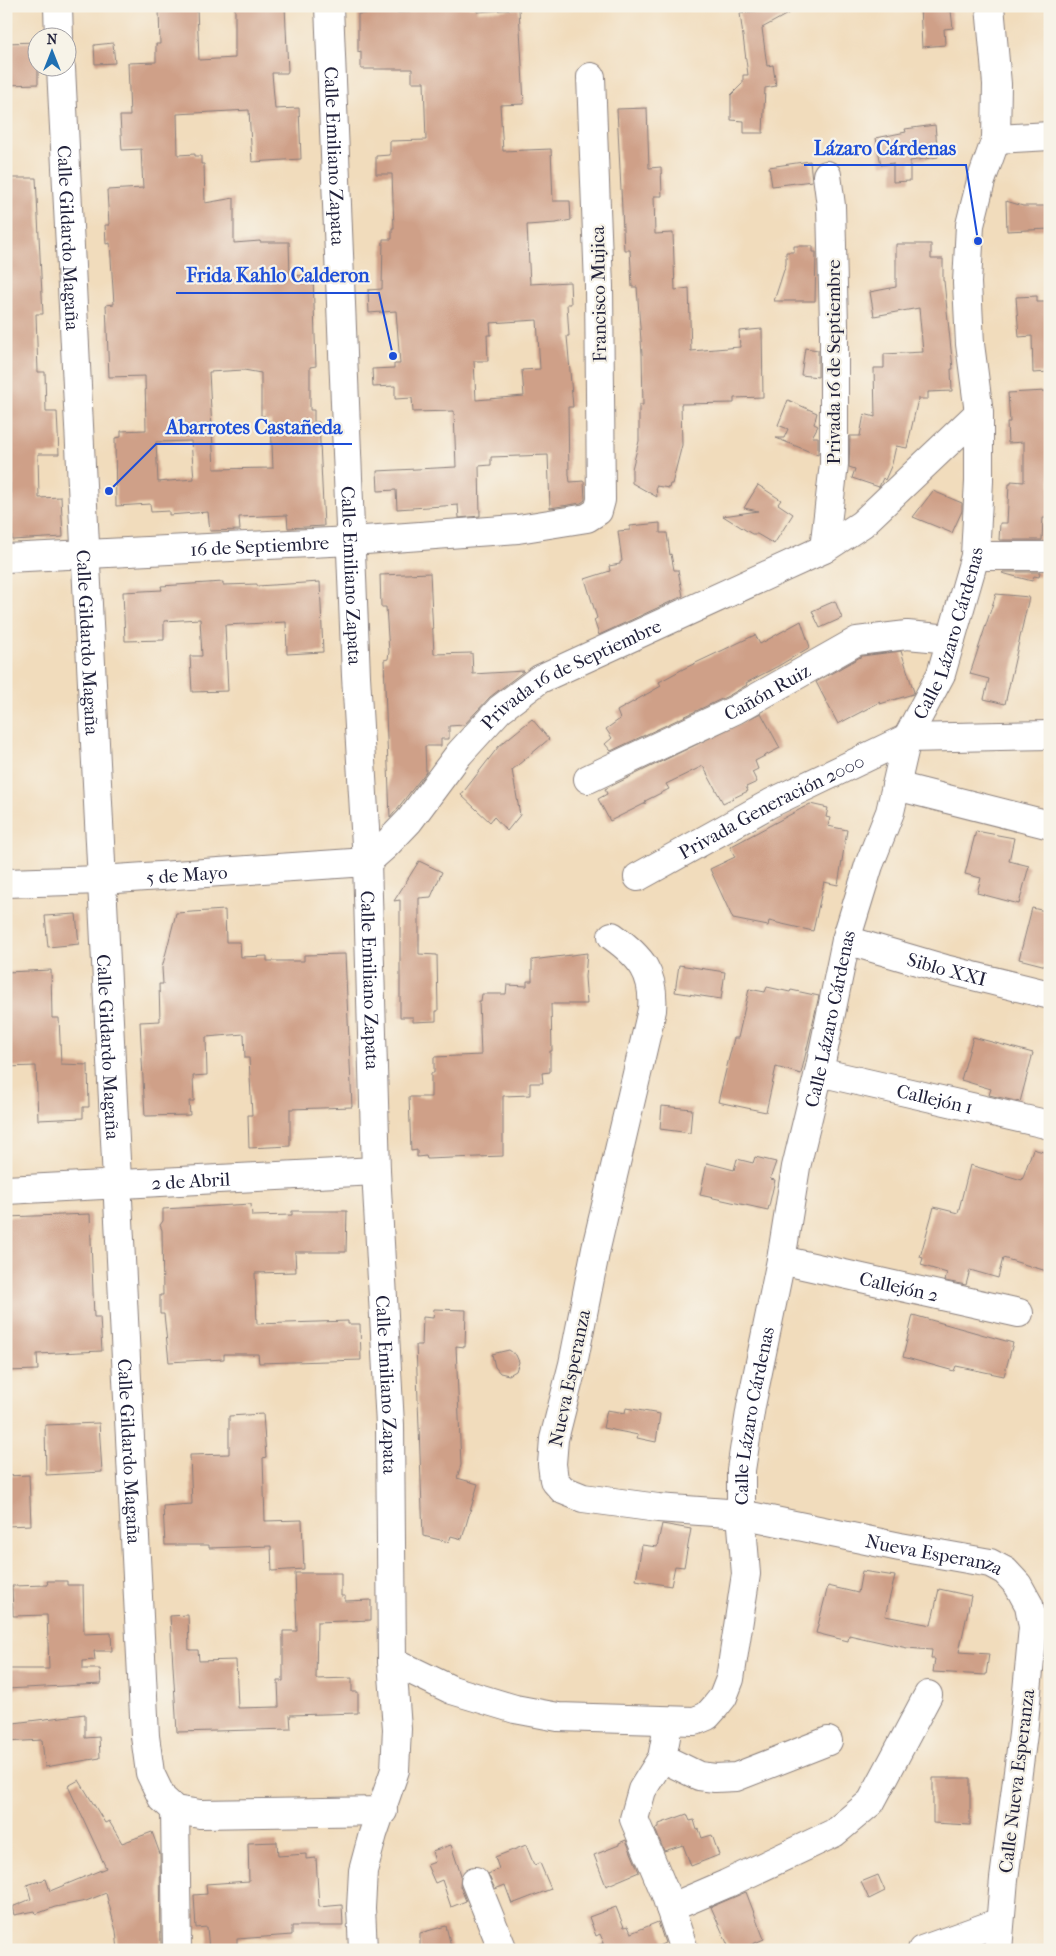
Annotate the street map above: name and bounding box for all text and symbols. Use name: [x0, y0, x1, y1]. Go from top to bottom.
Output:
north arrow: [28, 28, 78, 78]
text: N: [47, 31, 58, 48]
street label: Calle Emiliano Zapata: [319, 66, 349, 246]
callout: Lázaro Cárdenas: [804, 130, 966, 165]
text: Lázaro Cárdenas: [814, 137, 957, 160]
street label: Calle Gildardo Magaña: [53, 145, 83, 331]
street label: Francisco Mujica: [587, 225, 611, 362]
callout: Frida Kahlo Calderon: [176, 258, 379, 293]
street label: Privada 16 de Septiembre: [823, 259, 845, 465]
text: Frida Kahlo Calderon: [185, 264, 370, 287]
callout: Abarrotes Castañeda: [156, 409, 352, 444]
text: Abarrotes Castañeda: [164, 416, 343, 439]
street label: Calle Emiliano Zapata: [336, 486, 366, 666]
street label: 16 de Septiembre: [190, 532, 330, 561]
street label: Calle Lázaro Cárdenas: [909, 547, 987, 723]
street label: Calle Gildardo Magaña: [72, 549, 103, 736]
street label: Privada 16 de Septiembre: [477, 615, 665, 734]
street label: Cañón Ruiz: [721, 660, 814, 726]
street label: Privada Generación 2000: [675, 750, 868, 864]
street label: 5 de Mayo: [145, 861, 229, 889]
street label: Calle Emiliano Zapata: [356, 890, 383, 1070]
street label: Calle Lázaro Cárdenas: [801, 927, 860, 1110]
street label: Siblo XXI: [904, 948, 989, 991]
street label: Calle Gildardo Magaña: [92, 954, 123, 1140]
street label: Callejón 1: [894, 1080, 975, 1119]
street label: 2 de Abril: [151, 1169, 231, 1195]
street label: Callejón 2: [857, 1268, 941, 1307]
street label: Calle Emiliano Zapata: [371, 1295, 400, 1475]
street label: Nueva Esperanza: [545, 1307, 595, 1449]
street label: Calle Lázaro Cárdenas: [731, 1325, 779, 1505]
street label: Calle Gildardo Magaña: [113, 1358, 145, 1545]
street label: Nueva Esperanza: [864, 1530, 1007, 1580]
street label: Calle Nueva Esperanza: [995, 1688, 1039, 1874]

